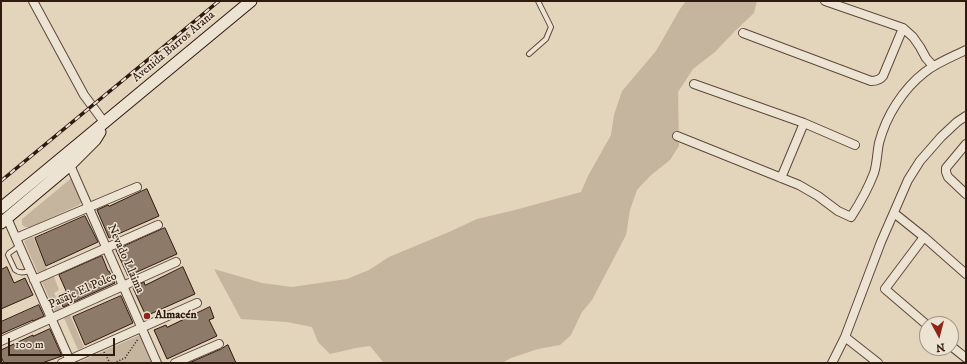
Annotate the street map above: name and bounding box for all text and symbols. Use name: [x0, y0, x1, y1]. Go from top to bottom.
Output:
street label: Avenida Barros Arana: [130, 8, 218, 86]
street label: Nevado Llaima: [103, 222, 147, 296]
street label: Pasaje El Poleo: [47, 270, 119, 312]
place label: Almacén: [155, 309, 197, 323]
marker: Almacén: [142, 311, 152, 321]
north arrow: [919, 316, 959, 356]
scale bar: [10, 330, 117, 356]
text: 100 m: [15, 337, 44, 352]
text: N: [935, 339, 946, 354]

